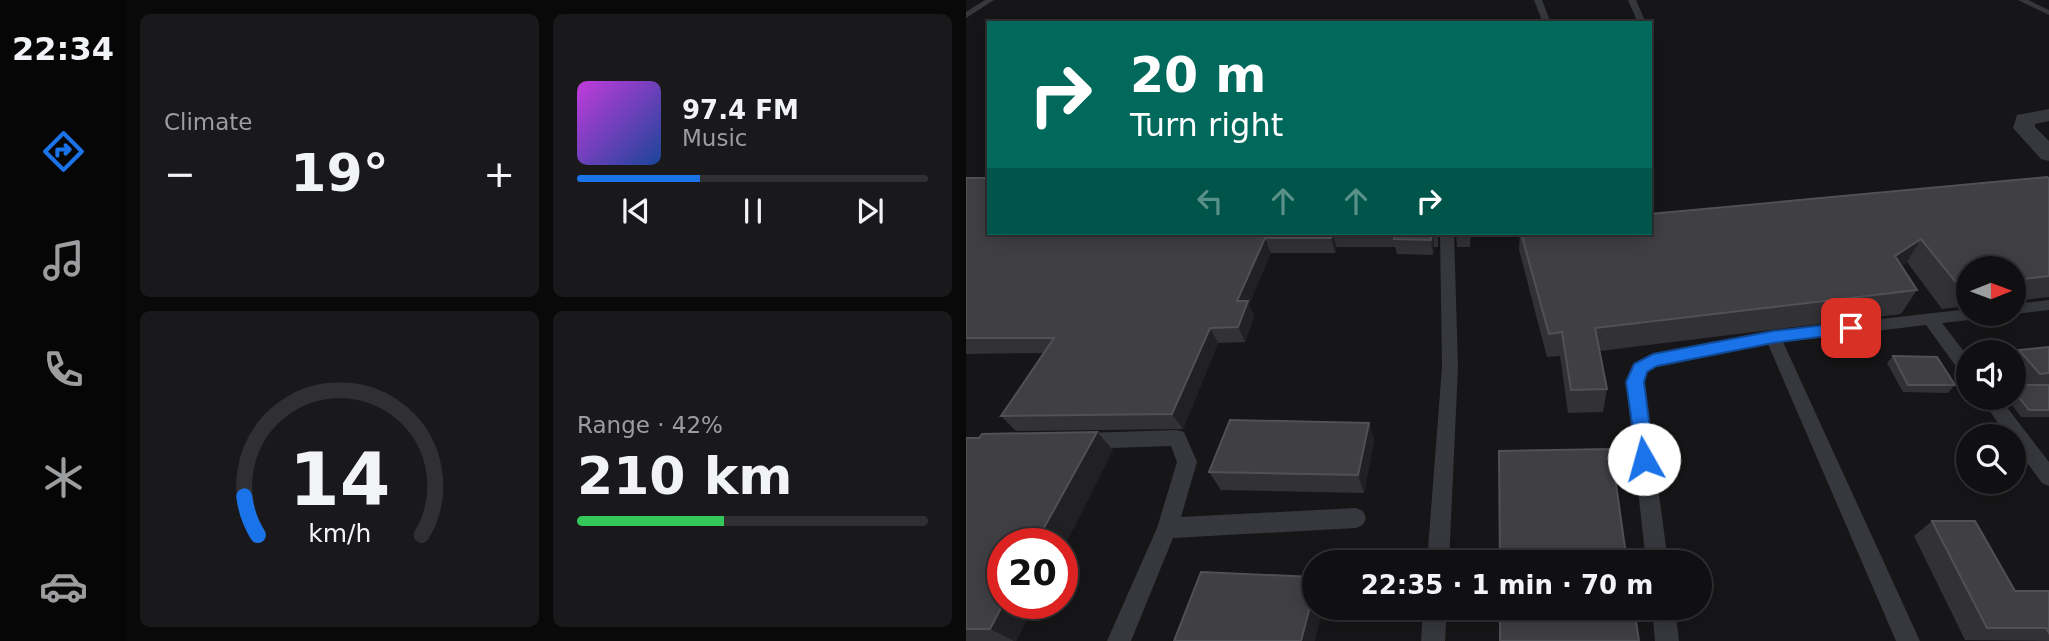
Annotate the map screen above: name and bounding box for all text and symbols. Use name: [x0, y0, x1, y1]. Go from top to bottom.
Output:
text: 22:34: [12, 30, 114, 68]
text: 20 m: [1130, 47, 1266, 104]
icon: right: [1015, 49, 1106, 140]
text: 97.4 FM: [682, 95, 799, 125]
text: Turn right: [1130, 106, 1283, 144]
text: Climate: [164, 109, 253, 135]
text: Music: [682, 125, 747, 151]
icon: directions: [39, 127, 88, 176]
text: 19°: [290, 143, 389, 203]
text: −: [164, 152, 196, 196]
text: +: [483, 152, 515, 196]
icon: left: [1191, 182, 1229, 220]
icon: ahead: [1264, 182, 1302, 220]
icon: ahead: [1337, 182, 1375, 220]
icon: right: [1410, 182, 1448, 220]
icon: previous: [617, 192, 655, 230]
icon: pause: [734, 192, 772, 230]
icon: next: [851, 192, 889, 230]
icon: music: [39, 236, 88, 285]
north arrow: [1956, 256, 2026, 326]
map controls: [1956, 256, 2026, 494]
pin: [1821, 298, 1881, 358]
icon: arrive: [1832, 309, 1870, 347]
button: sound: [1956, 340, 2026, 410]
icon: phone: [39, 345, 88, 394]
text: Range · 42%: [577, 412, 723, 438]
position arrow: [1607, 422, 1681, 496]
button: search: [1956, 424, 2026, 494]
text: 14: [289, 437, 390, 522]
text: 210 km: [577, 446, 792, 506]
icon: climate: [39, 453, 88, 502]
text: km/h: [308, 519, 371, 548]
speed limit sign: 20: [987, 528, 1078, 619]
icon: car: [39, 562, 88, 611]
text: 22:35 · 1 min · 70 m: [1361, 570, 1653, 600]

